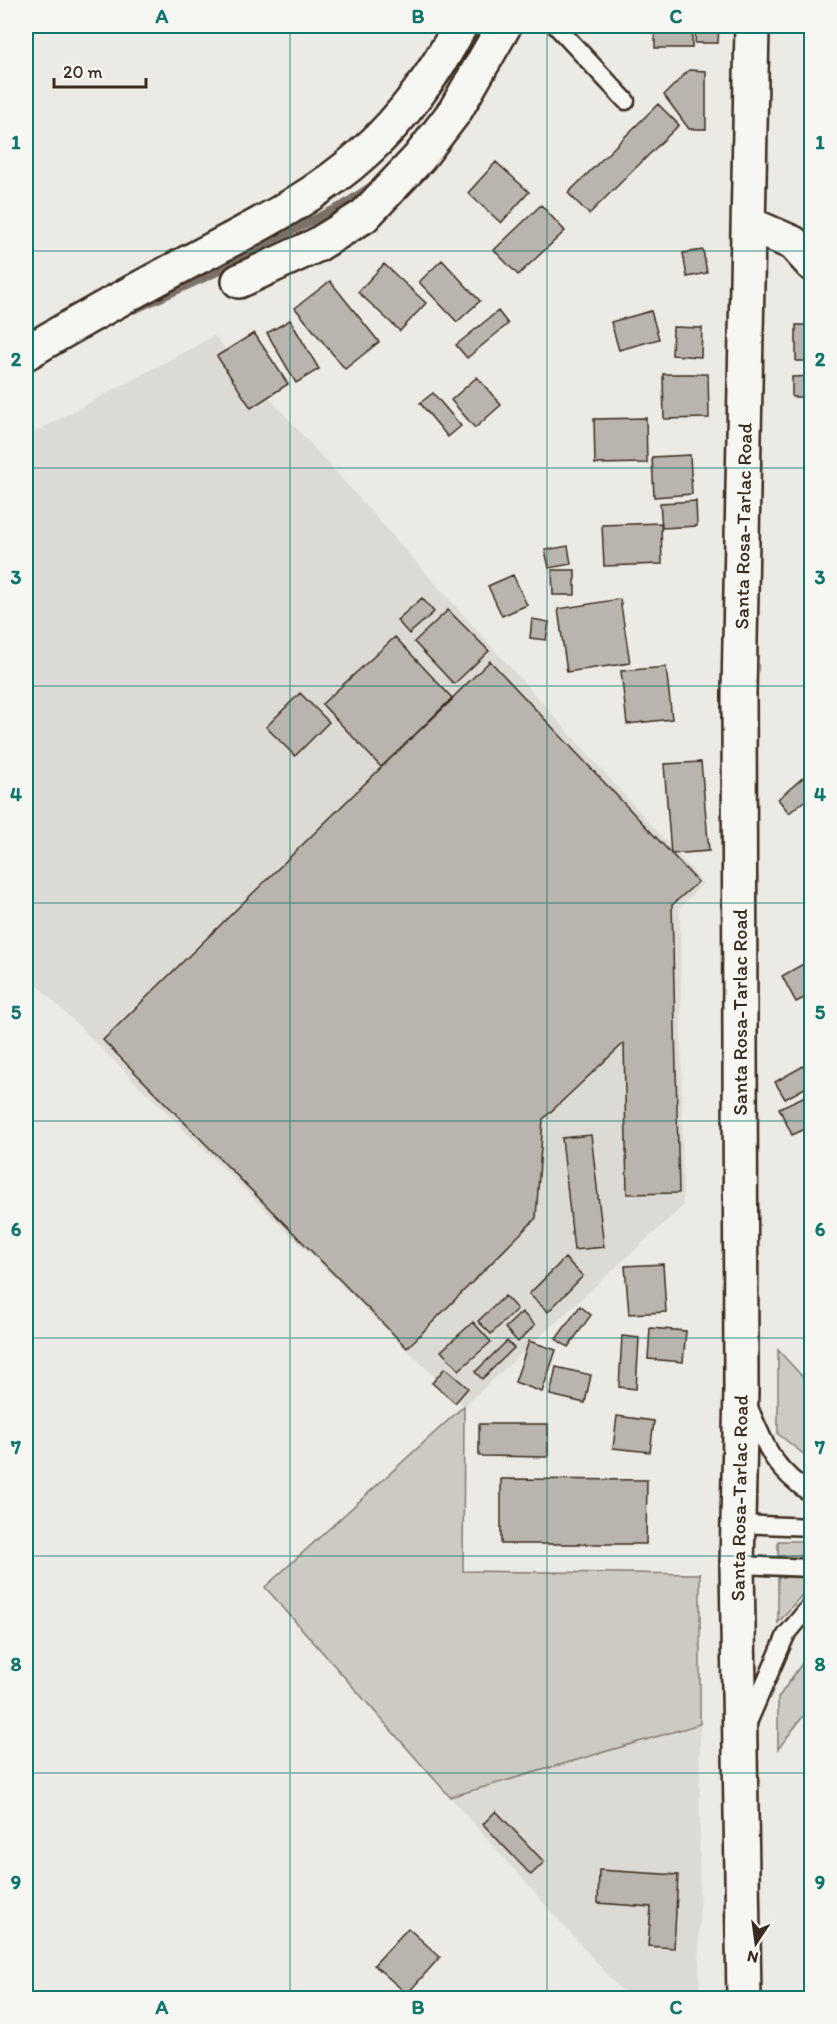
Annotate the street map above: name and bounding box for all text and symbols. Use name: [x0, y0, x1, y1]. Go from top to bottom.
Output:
text: A: [155, 4, 169, 28]
text: B: [412, 4, 425, 28]
text: C: [670, 4, 683, 28]
scale bar: [54, 51, 146, 89]
text: 20 m: [63, 61, 103, 83]
text: 1: [11, 130, 21, 154]
text: 1: [815, 130, 825, 154]
text: 2: [11, 347, 22, 371]
text: 2: [815, 347, 826, 371]
street label: Santa Rosa-Tarlac Road: [729, 422, 757, 630]
text: 3: [11, 565, 22, 589]
text: 3: [815, 565, 826, 589]
text: 4: [10, 782, 22, 806]
text: 4: [814, 782, 826, 806]
street label: Santa Rosa-Tarlac Road: [728, 909, 752, 1115]
text: 5: [11, 1000, 22, 1024]
text: 5: [815, 1000, 826, 1024]
text: 6: [11, 1217, 22, 1241]
text: 6: [815, 1217, 826, 1241]
street label: Santa Rosa-Tarlac Road: [725, 1394, 753, 1602]
text: 7: [10, 1435, 21, 1459]
text: 7: [814, 1435, 825, 1459]
text: 8: [11, 1652, 22, 1676]
text: 8: [815, 1652, 826, 1676]
text: 9: [11, 1870, 21, 1894]
text: 9: [815, 1870, 825, 1894]
north arrow: [726, 1913, 786, 1973]
text: N: [745, 1947, 760, 1968]
text: A: [155, 1995, 169, 2019]
text: B: [412, 1995, 425, 2019]
text: C: [670, 1995, 683, 2019]

